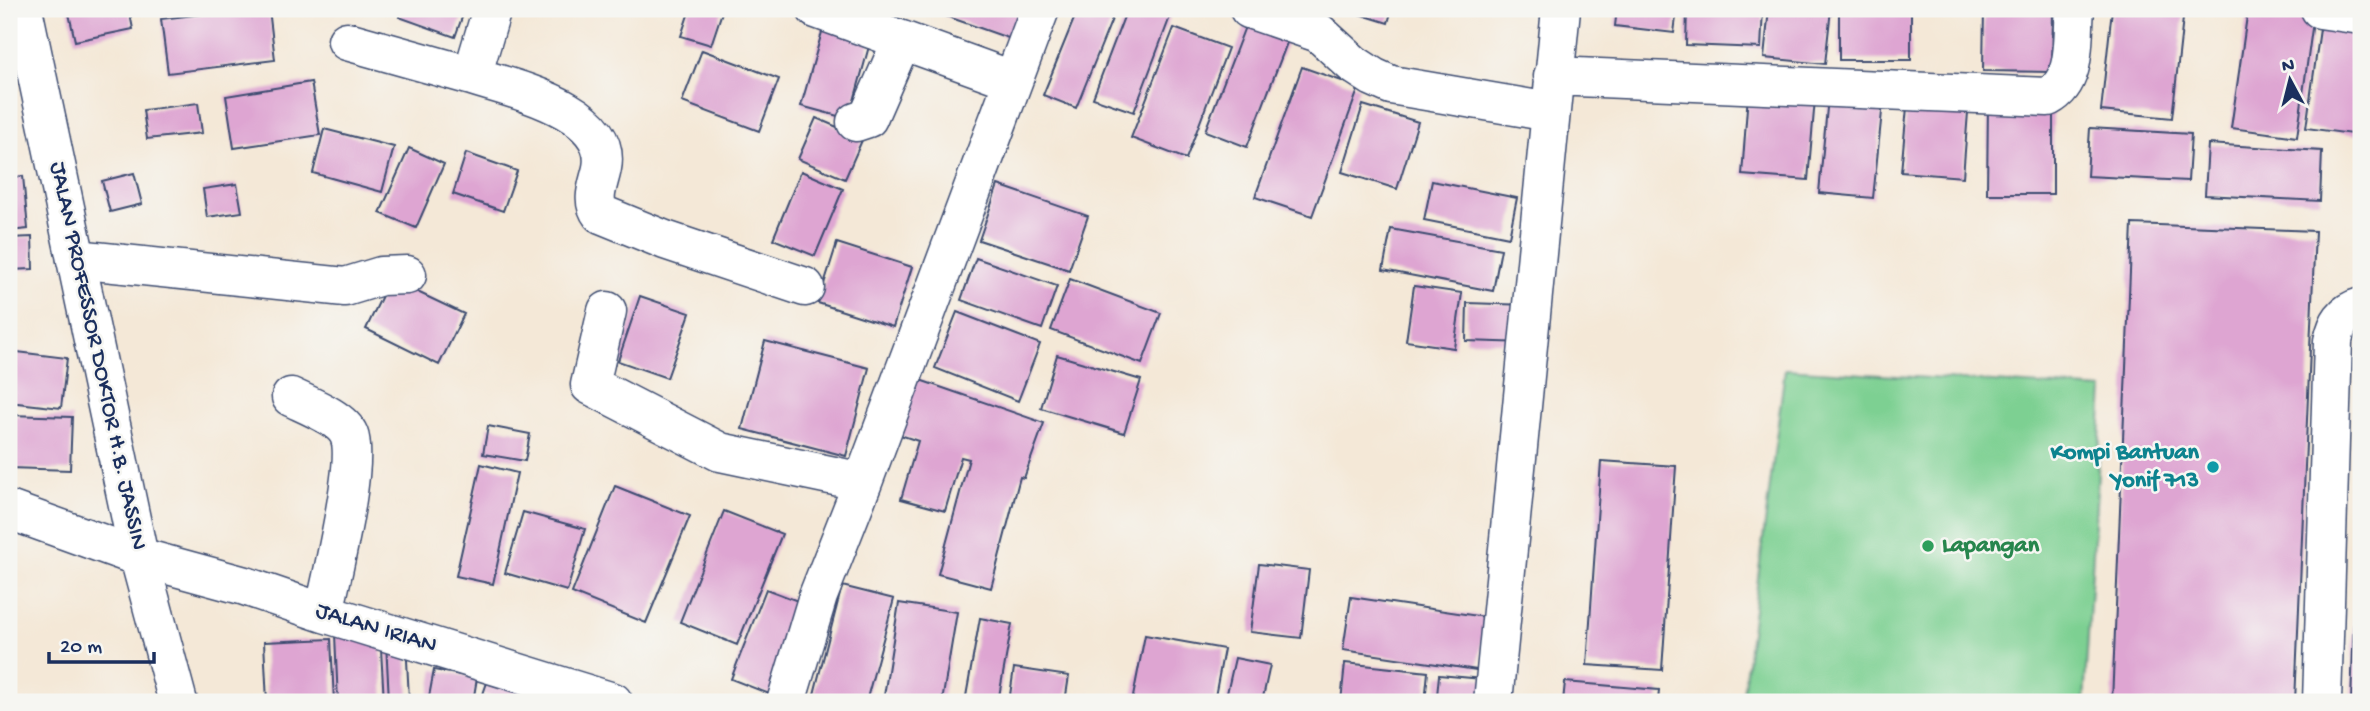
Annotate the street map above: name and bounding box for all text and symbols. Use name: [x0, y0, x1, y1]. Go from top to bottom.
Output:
north arrow: [2254, 46, 2324, 116]
text: N: [2281, 54, 2296, 79]
street label: JALAN PROFESSOR DOKTOR H.B. JASSIN: [42, 159, 152, 553]
place label: Kompi Bantuan Yonif 713: [2050, 439, 2200, 496]
marker: Kompi Bantuan Yonif 713: [2205, 459, 2221, 475]
place label: Lapangan: [1942, 532, 2040, 561]
marker: Lapangan: [1920, 538, 1936, 554]
street label: JALAN IRIAN: [312, 597, 440, 661]
scale bar: [49, 620, 154, 664]
text: 20 m: [60, 636, 102, 661]

